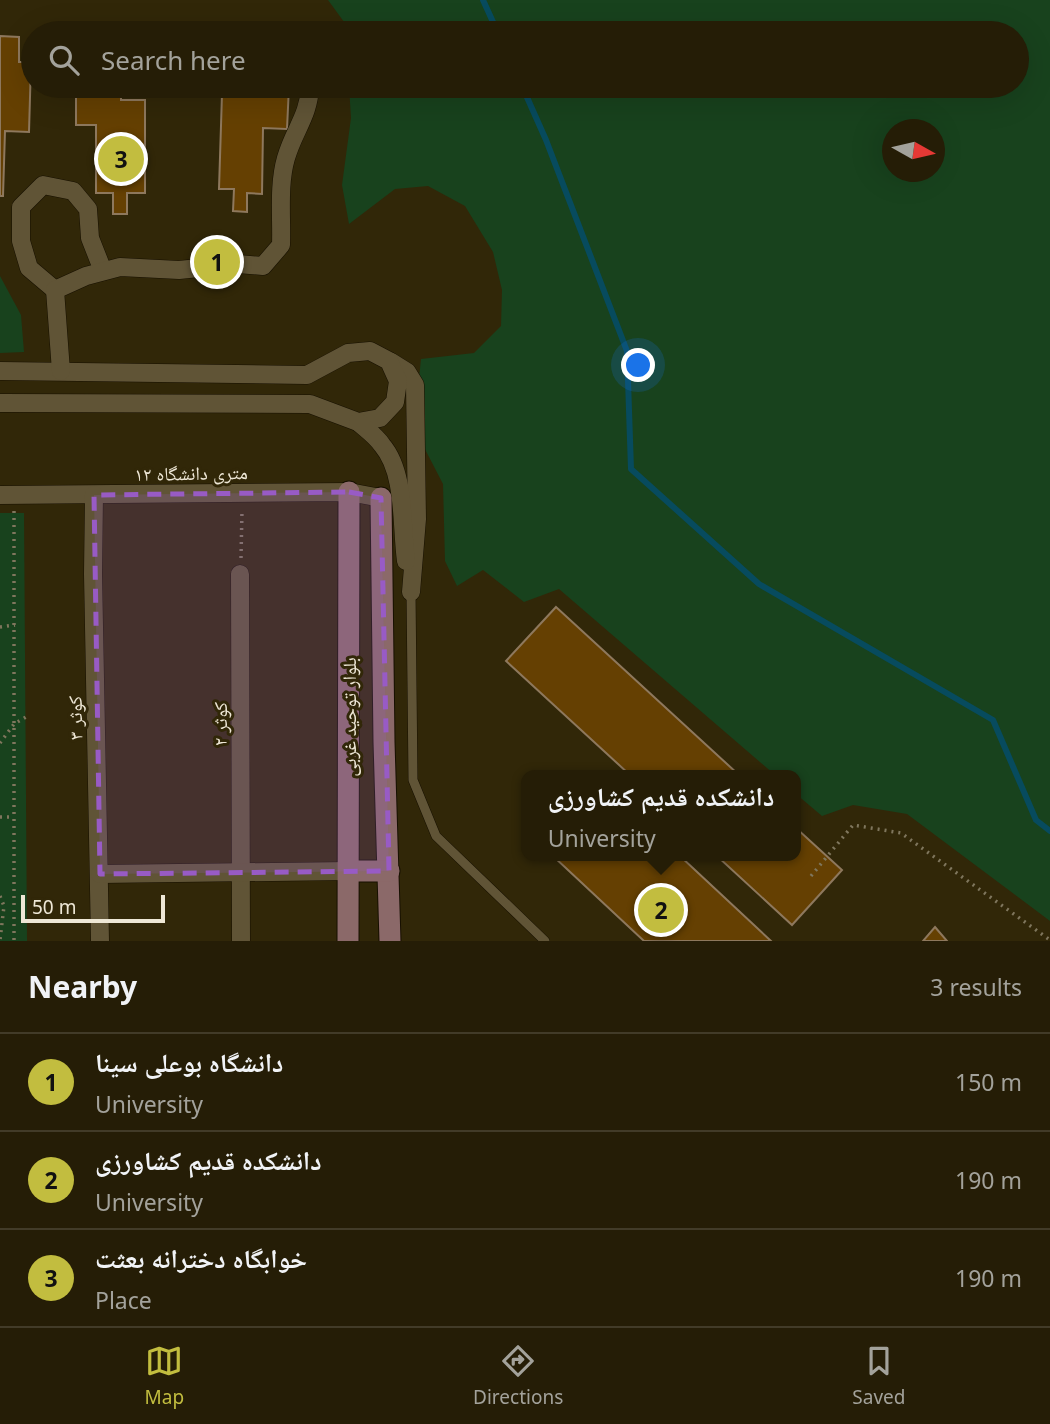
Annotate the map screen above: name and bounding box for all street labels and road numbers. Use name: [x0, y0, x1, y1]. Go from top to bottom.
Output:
street label: ۱۲ متری دانشگاه: [134, 459, 248, 487]
street label: بلوار توحید غربی: [336, 657, 362, 777]
street label: کوثر ۳: [62, 695, 88, 740]
street label: کوثر ۲: [207, 702, 233, 746]

